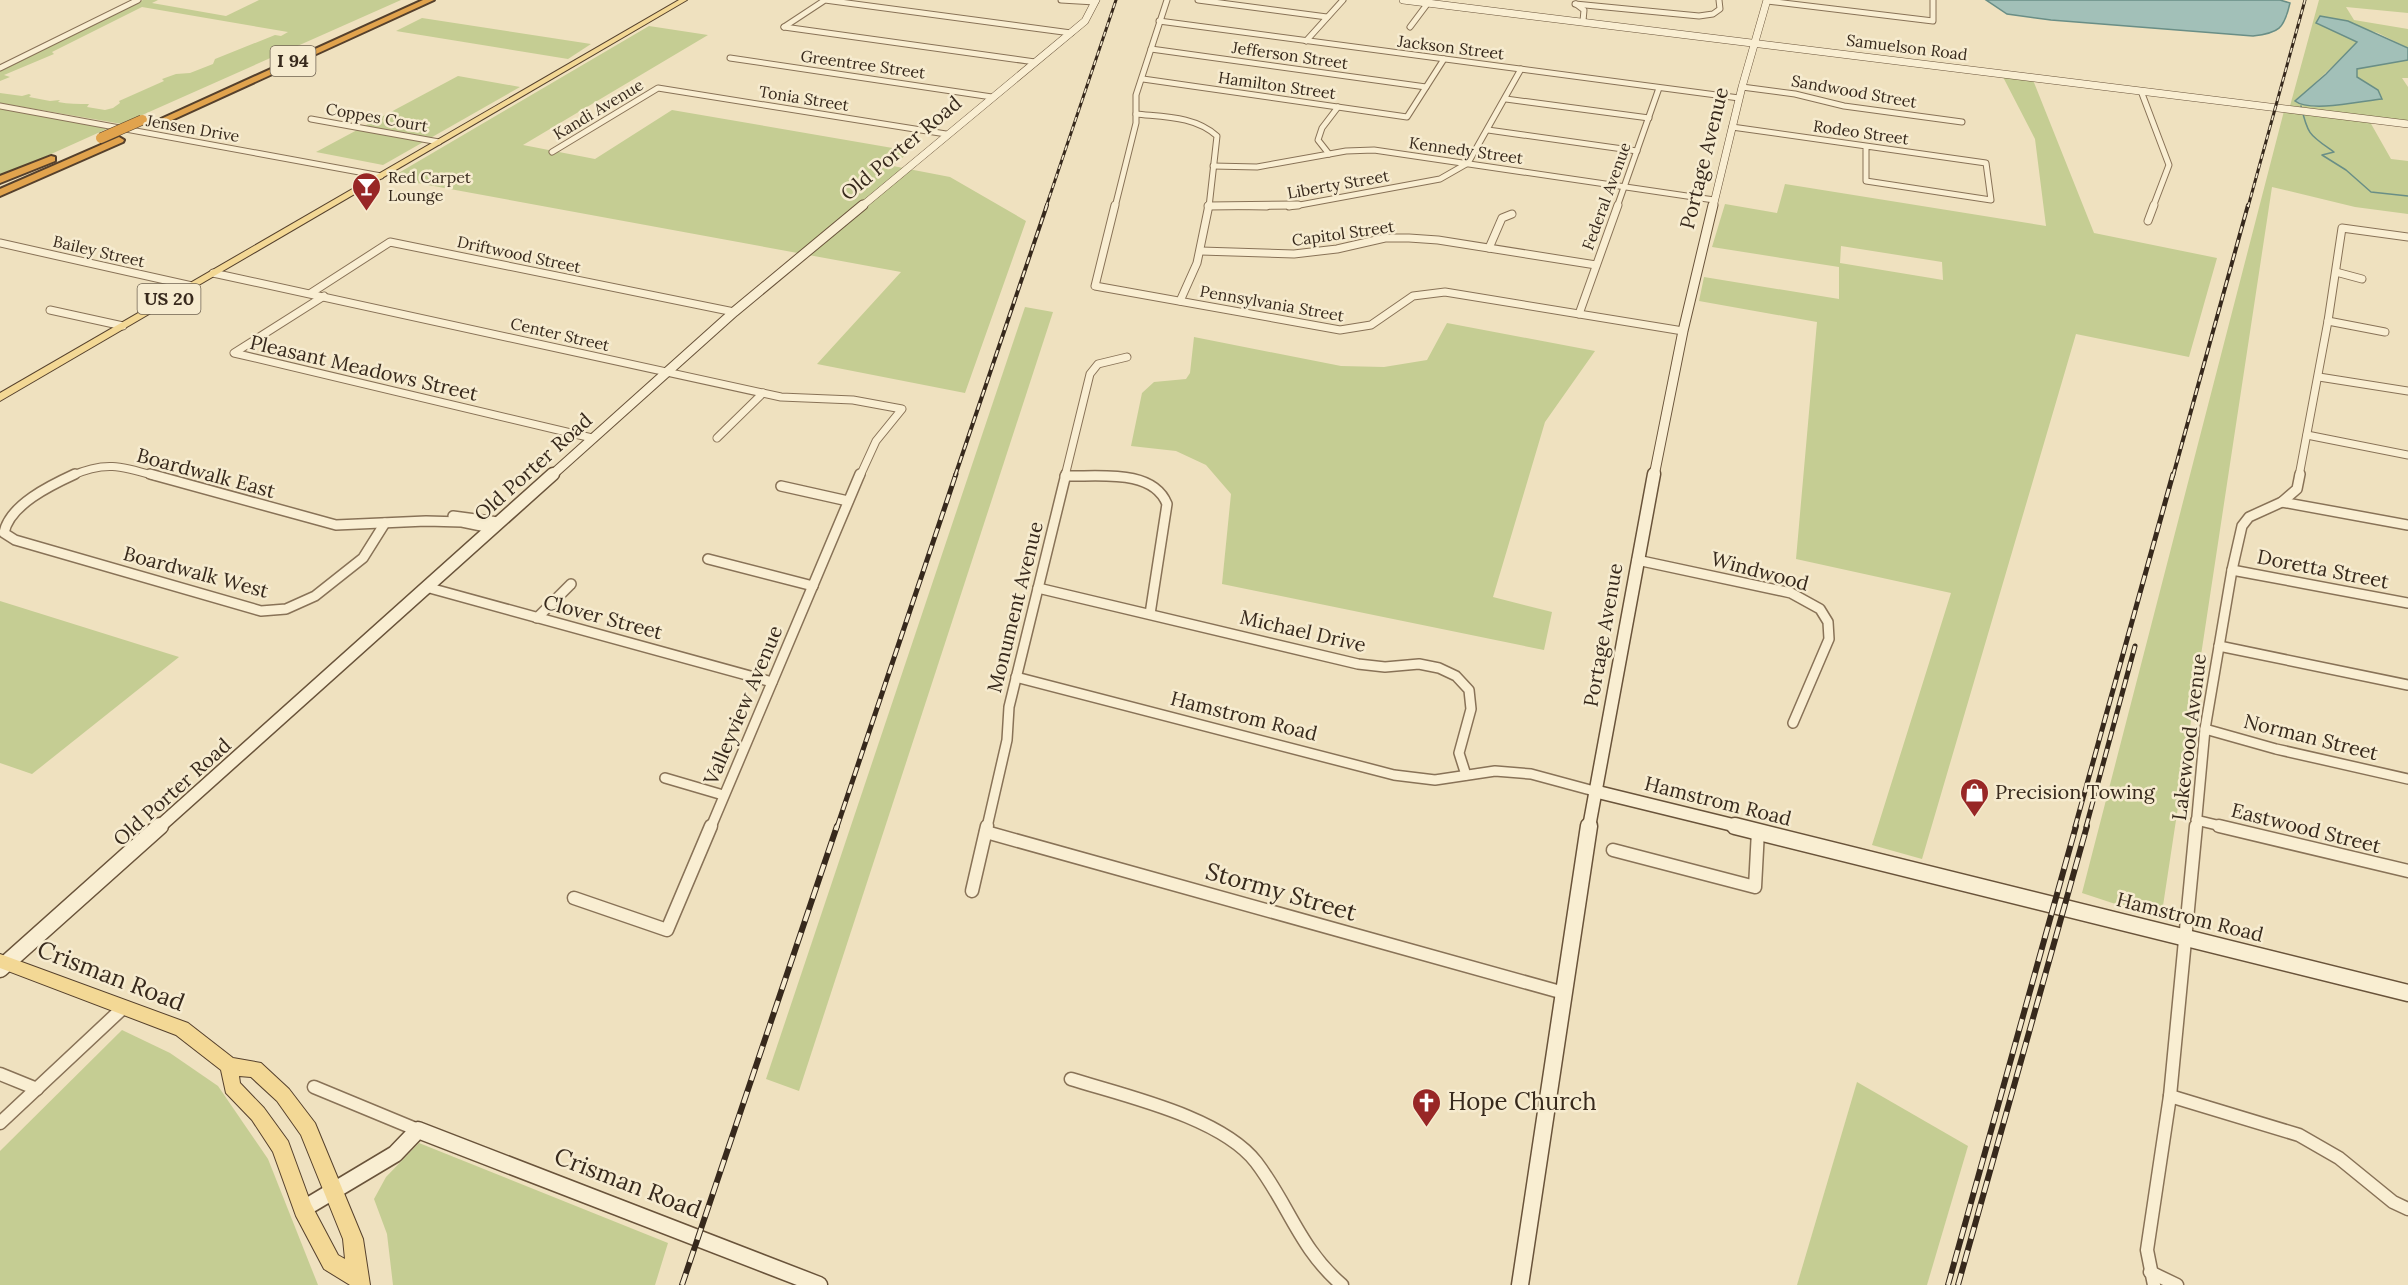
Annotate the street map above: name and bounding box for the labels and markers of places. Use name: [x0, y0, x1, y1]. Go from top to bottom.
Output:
place label: Red Carpet Lounge: [388, 167, 472, 205]
bar icon: Red Carpet Lounge: [351, 170, 383, 212]
shop icon: Precision Towing: [1958, 776, 1990, 818]
place label: Precision Towing: [1995, 779, 2156, 804]
church icon: Hope Church: [1411, 1086, 1443, 1128]
place label: Hope Church: [1448, 1086, 1597, 1117]

